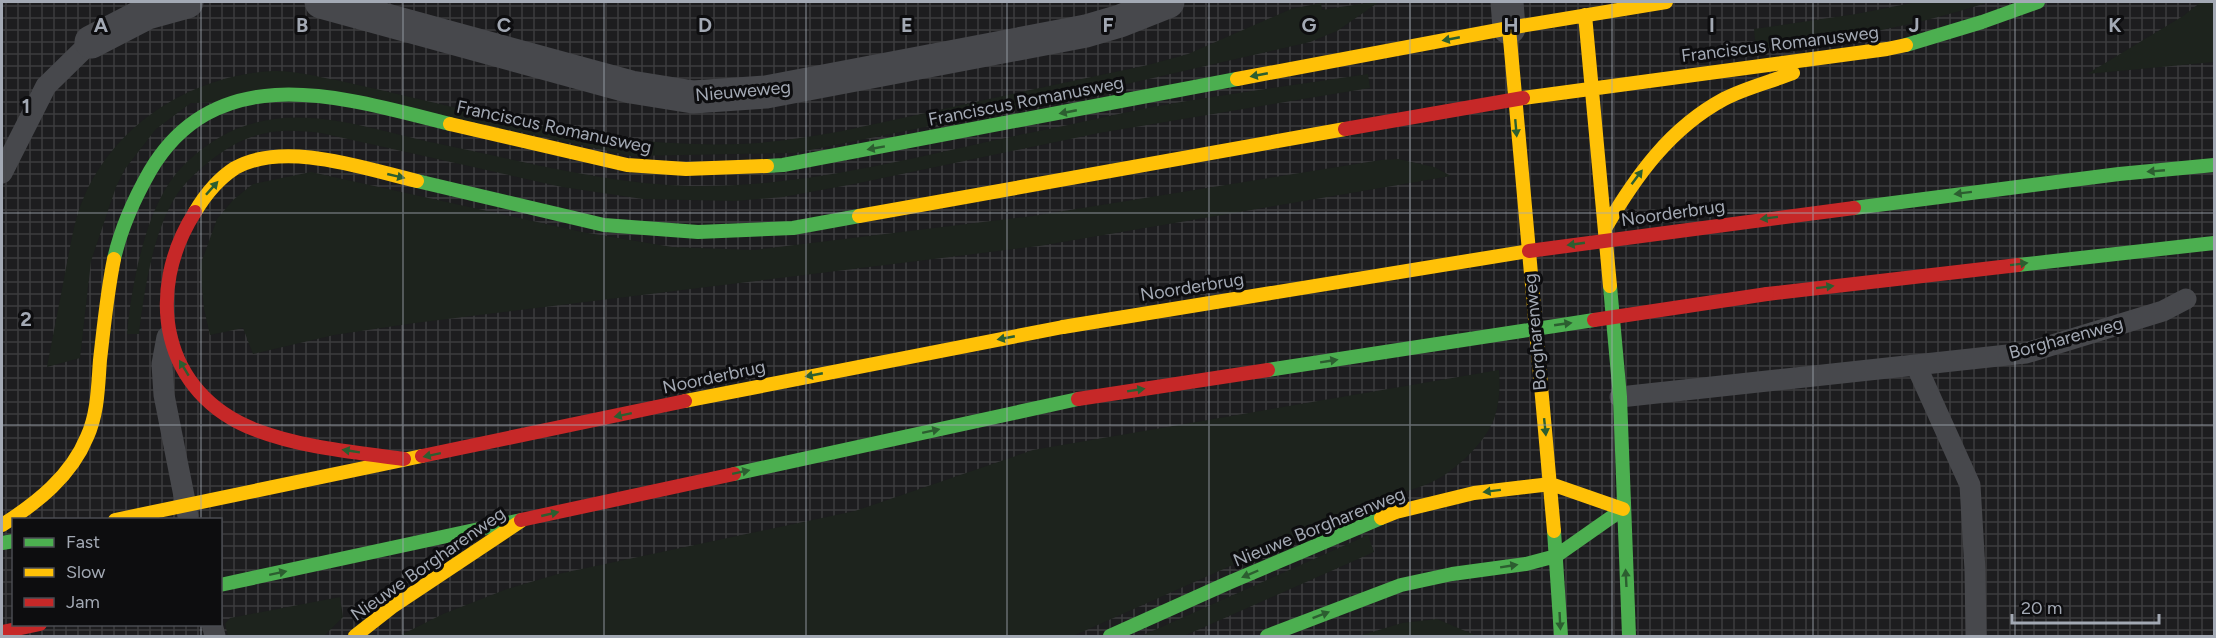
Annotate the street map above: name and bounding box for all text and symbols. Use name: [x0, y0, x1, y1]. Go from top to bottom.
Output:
text: A: [94, 13, 109, 37]
text: B: [296, 13, 308, 37]
text: C: [497, 13, 511, 37]
text: D: [698, 13, 712, 37]
text: E: [901, 13, 913, 37]
text: F: [1102, 13, 1114, 37]
text: G: [1302, 13, 1317, 37]
text: H: [1504, 13, 1519, 37]
text: I: [1709, 13, 1715, 37]
text: J: [1908, 13, 1920, 37]
text: K: [2108, 13, 2122, 37]
street label: Franciscus Romanusweg: [1680, 21, 1880, 67]
one-way arrow: [1441, 35, 1460, 44]
street label: Franciscus Romanusweg: [926, 71, 1126, 131]
one-way arrow: [1250, 71, 1269, 80]
street label: Nieuweweg: [694, 76, 792, 106]
text: 1: [22, 94, 30, 118]
street label: Franciscus Romanusweg: [454, 96, 654, 158]
one-way arrow: [1058, 108, 1077, 117]
one-way arrow: [1511, 119, 1521, 138]
one-way arrow: [867, 144, 886, 153]
one-way arrow: [2147, 166, 2166, 176]
one-way arrow: [1630, 169, 1643, 185]
one-way arrow: [387, 171, 405, 181]
one-way arrow: [205, 181, 218, 196]
one-way arrow: [1953, 188, 1972, 198]
street label: Noorderbrug: [1620, 195, 1726, 231]
one-way arrow: [1760, 213, 1779, 222]
one-way arrow: [1566, 239, 1585, 248]
one-way arrow: [2009, 259, 2028, 269]
street label: Noorderbrug: [1139, 268, 1245, 306]
street label: Borgharenweg: [1519, 273, 1551, 391]
one-way arrow: [1816, 282, 1835, 291]
text: 2: [20, 307, 32, 331]
street label: Borgharenweg: [2006, 312, 2126, 364]
one-way arrow: [1553, 319, 1572, 328]
one-way arrow: [996, 334, 1015, 343]
street label: Noorderbrug: [661, 355, 767, 399]
one-way arrow: [1319, 357, 1338, 366]
one-way arrow: [178, 360, 189, 376]
one-way arrow: [804, 371, 823, 380]
one-way arrow: [1127, 386, 1146, 395]
one-way arrow: [614, 411, 633, 420]
one-way arrow: [1540, 417, 1549, 436]
one-way arrow: [922, 426, 941, 435]
one-way arrow: [342, 446, 361, 455]
one-way arrow: [423, 451, 442, 460]
one-way arrow: [731, 467, 750, 476]
street label: Nieuwe Borgharenweg: [1230, 482, 1408, 572]
one-way arrow: [1483, 486, 1502, 496]
street label: Nieuwe Borgharenweg: [346, 502, 510, 626]
one-way arrow: [541, 509, 560, 518]
legend: [12, 518, 222, 626]
text: Fast: [66, 531, 100, 553]
text: Slow: [66, 561, 105, 583]
one-way arrow: [1500, 562, 1519, 571]
one-way arrow: [268, 568, 287, 577]
one-way arrow: [1622, 569, 1631, 588]
one-way arrow: [1241, 570, 1258, 579]
scale bar: [2012, 587, 2159, 625]
text: Jam: [66, 591, 100, 613]
text: 20 m: [2021, 597, 2062, 619]
one-way arrow: [1312, 610, 1330, 620]
one-way arrow: [1555, 612, 1564, 631]

